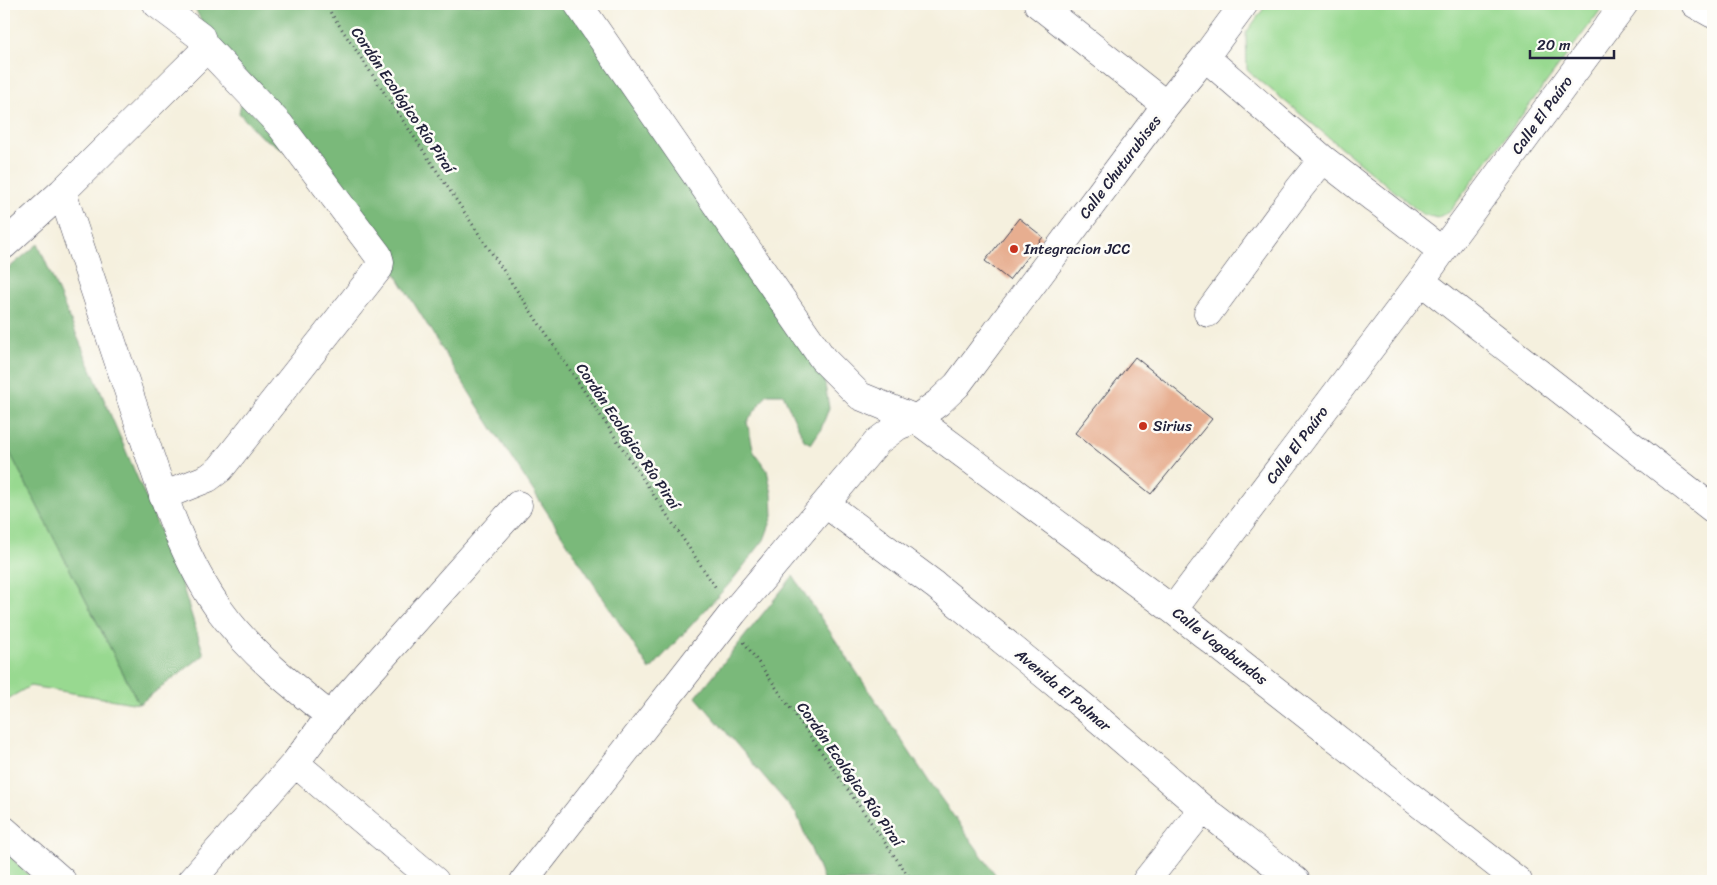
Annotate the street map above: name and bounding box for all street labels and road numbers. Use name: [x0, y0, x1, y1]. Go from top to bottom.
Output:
street label: Cordón Ecológico Río Piraí: [344, 21, 463, 180]
street label: Calle El Paúro: [1504, 70, 1580, 160]
street label: Calle Chuturubises: [1072, 109, 1168, 225]
street label: Cordón Ecológico Río Piraí: [569, 357, 688, 516]
street label: Calle El Paúro: [1259, 400, 1335, 490]
street label: Calle Vagabundos: [1167, 600, 1273, 692]
street label: Avenida El Palmar: [1008, 641, 1117, 739]
street label: Cordón Ecológico Río Piraí: [790, 696, 911, 853]

